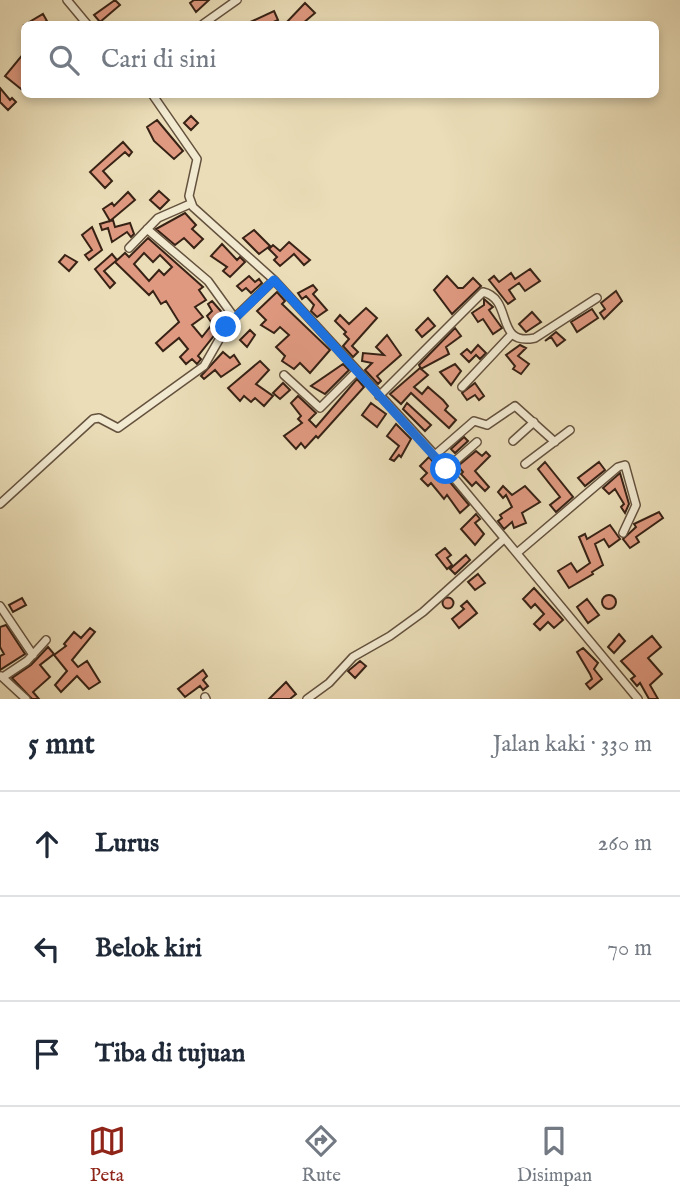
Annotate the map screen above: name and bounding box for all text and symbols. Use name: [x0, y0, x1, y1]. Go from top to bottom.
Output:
search box: [21, 21, 659, 98]
icon: search: [45, 41, 83, 79]
text: Cari di sini: [101, 43, 216, 76]
route end: [210, 311, 241, 342]
route start: [430, 453, 461, 484]
text: 5 mnt: [28, 726, 95, 764]
text: Jalan kaki · 330 m: [493, 730, 652, 759]
icon: ahead: [28, 825, 66, 863]
text: Lurus: [95, 827, 159, 860]
text: 260 m: [597, 829, 652, 858]
icon: left: [28, 930, 66, 968]
text: Belok kiri: [95, 932, 202, 965]
text: 70 m: [607, 934, 652, 963]
icon: arrive: [28, 1035, 66, 1073]
text: Tiba di tujuan: [95, 1037, 245, 1070]
tab: Peta: [88, 1122, 126, 1188]
tab: Rute: [302, 1122, 341, 1188]
tab: Disimpan: [517, 1122, 592, 1188]

